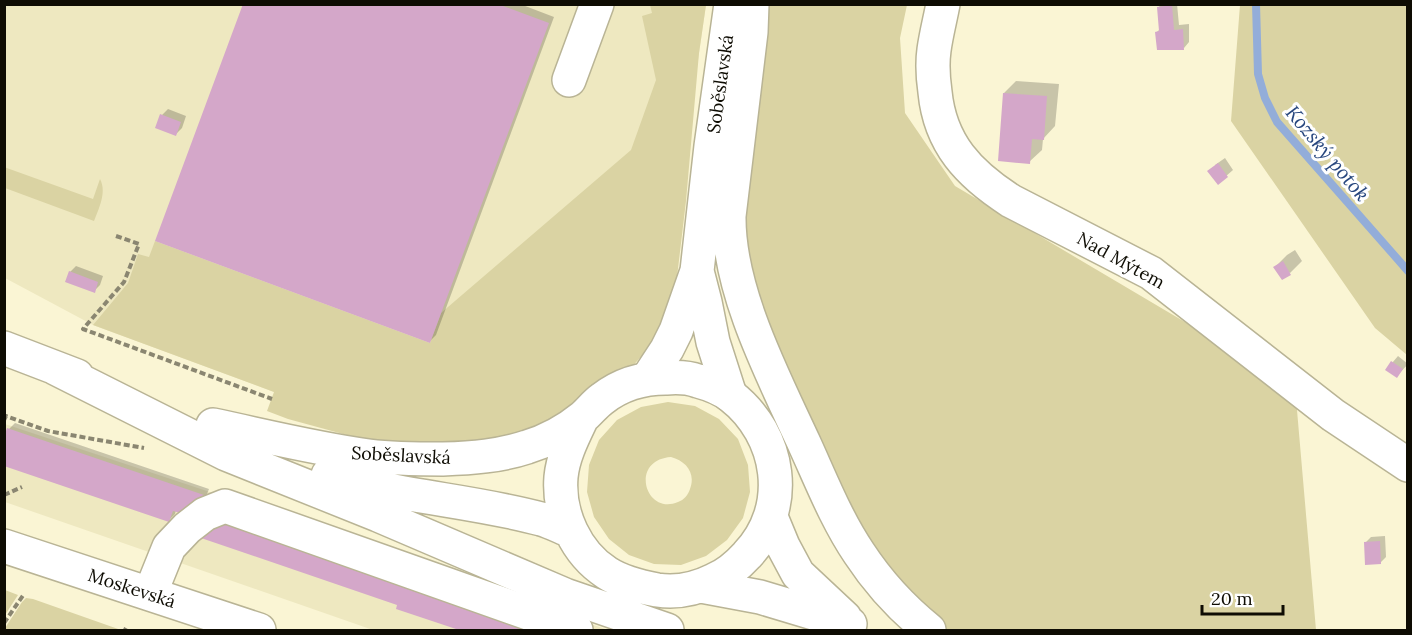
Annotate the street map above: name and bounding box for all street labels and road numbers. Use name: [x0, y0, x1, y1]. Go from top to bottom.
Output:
street label: Soběslavská: [702, 33, 738, 135]
street label: Nad Mýtem: [1073, 226, 1169, 294]
street label: Soběslavská: [351, 441, 451, 469]
street label: Moskevská: [85, 563, 179, 613]

